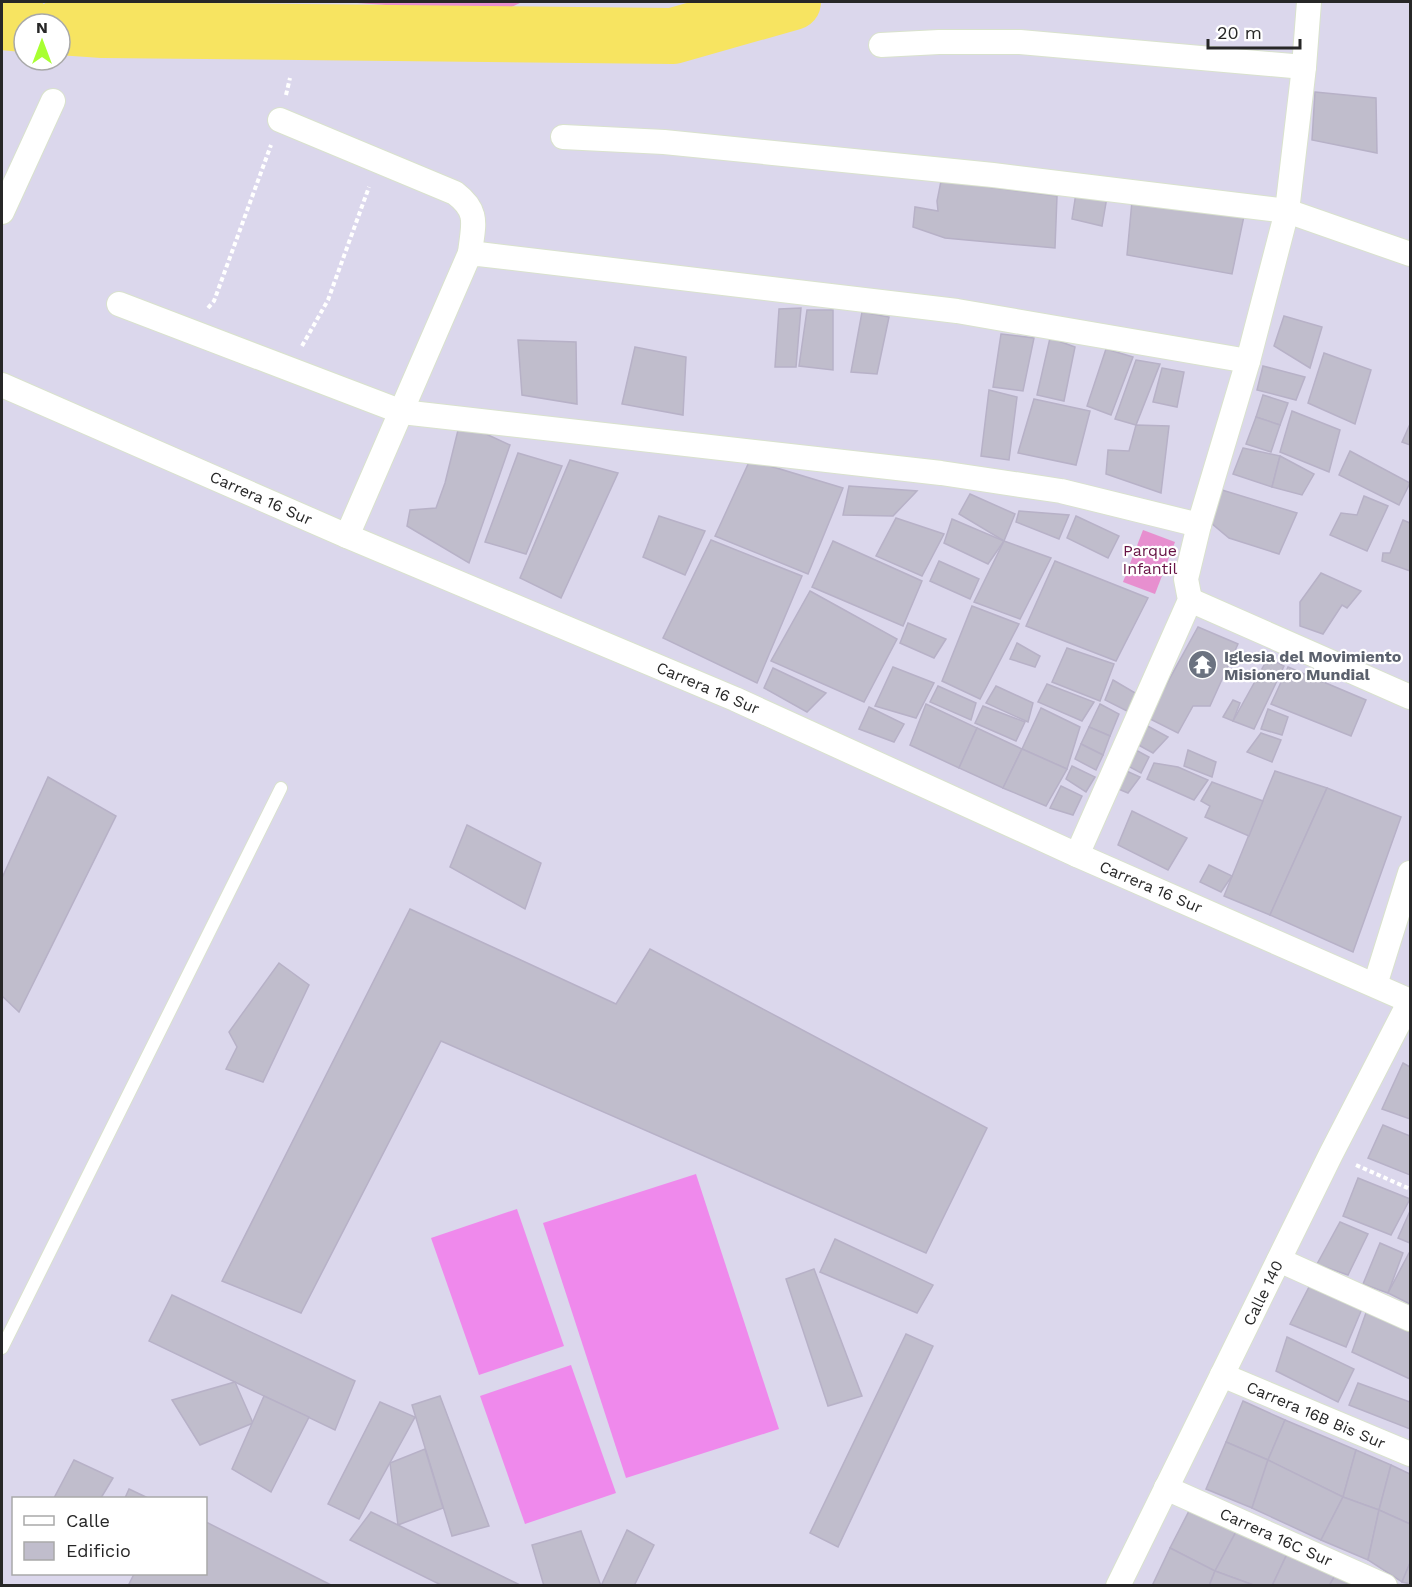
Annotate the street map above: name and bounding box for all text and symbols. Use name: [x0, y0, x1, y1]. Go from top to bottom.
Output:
north arrow: [12, 12, 72, 72]
scale bar: [1208, 12, 1300, 50]
text: N: [36, 18, 48, 37]
text: 20 m: [1217, 22, 1262, 43]
street label: Carrera 16 Sur: [207, 467, 316, 529]
park label: Parque Infantil: [1123, 541, 1178, 578]
place label: Iglesia del Movimiento Misionero Mundial: [1224, 647, 1402, 684]
temple icon: Iglesia del Movimiento Misionero Mundial: [1187, 649, 1219, 681]
street label: Carrera 16 Sur: [654, 658, 763, 718]
street label: Carrera 16 Sur: [1097, 857, 1206, 917]
street label: Calle 140: [1239, 1257, 1287, 1329]
street label: Carrera 16B Bis Sur: [1244, 1377, 1389, 1453]
legend: [12, 1497, 207, 1575]
street label: Carrera 16C Sur: [1217, 1504, 1336, 1571]
text: Calle: [66, 1510, 110, 1531]
text: Edificio: [66, 1540, 131, 1561]

